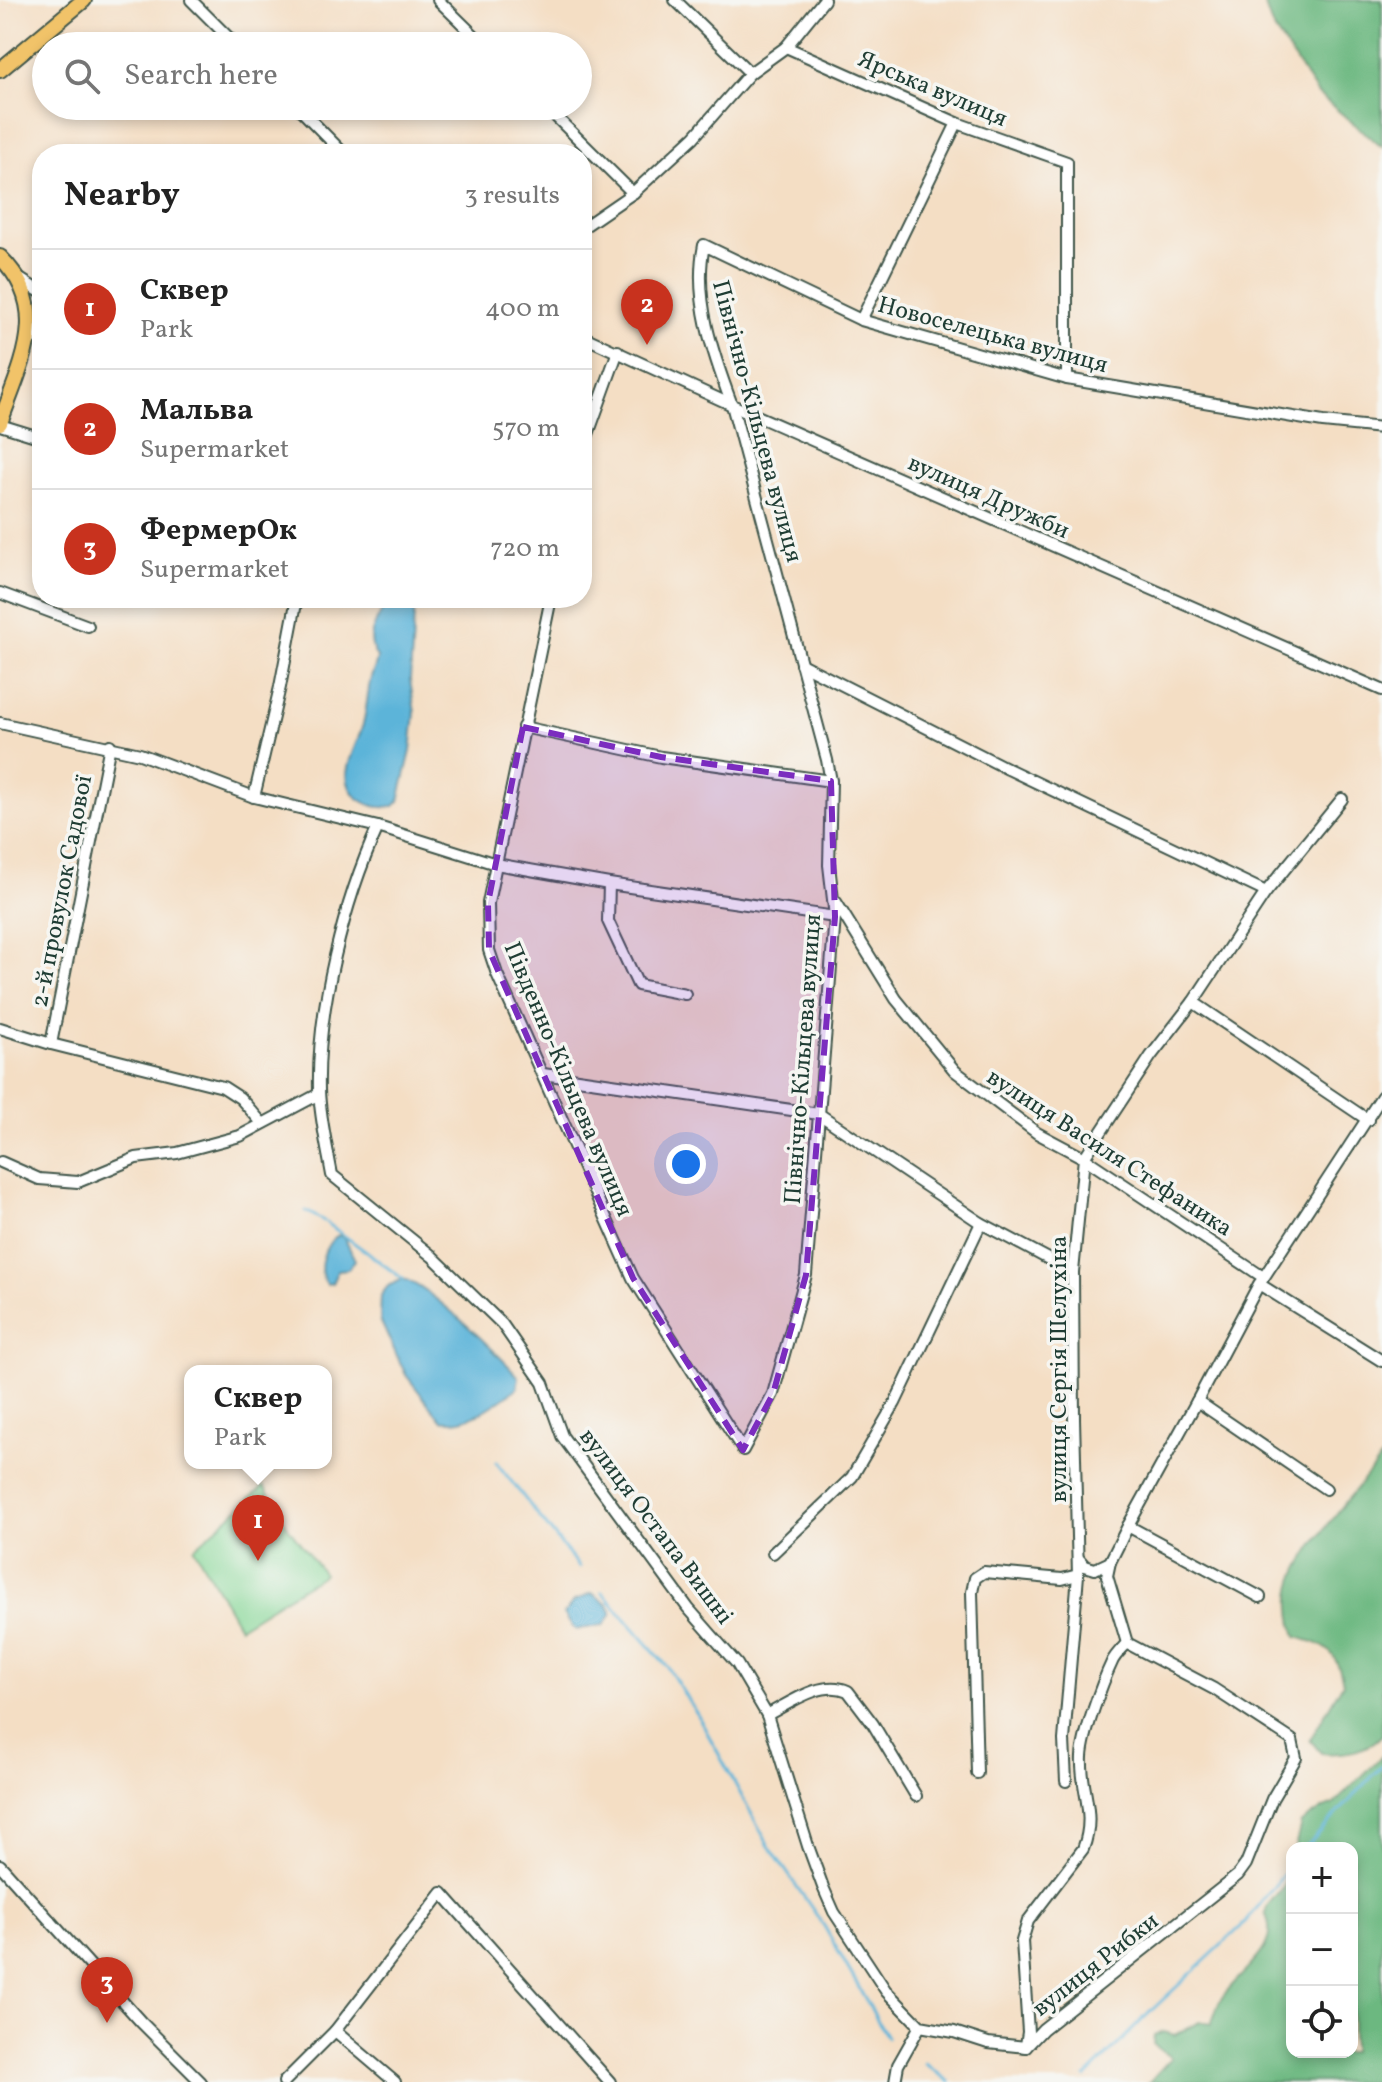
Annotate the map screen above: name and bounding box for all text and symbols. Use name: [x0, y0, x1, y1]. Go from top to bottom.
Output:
search box: [32, 32, 592, 120]
street label: Ярська вулиця: [852, 43, 1012, 137]
icon: search: [60, 54, 104, 98]
text: Search here: [124, 55, 278, 97]
text: Nearby: [64, 173, 180, 220]
text: 3 results: [464, 178, 560, 214]
text: Сквер: [140, 270, 229, 312]
street label: Північно-Кільцева вулиця: [702, 277, 810, 566]
pin: 2: [621, 279, 673, 345]
street label: Новоселецька вулиця: [874, 289, 1111, 383]
text: 1: [85, 291, 95, 327]
text: 400 m: [485, 291, 560, 327]
text: Park: [140, 312, 193, 348]
text: Мальва: [140, 390, 253, 432]
text: 2: [83, 411, 97, 447]
text: 570 m: [492, 411, 560, 447]
text: Supermarket: [140, 432, 289, 468]
street label: вулиця Дружби: [902, 447, 1074, 549]
text: ФермерОк: [140, 510, 297, 552]
text: 3: [83, 531, 97, 567]
text: 720 m: [490, 531, 560, 567]
text: Supermarket: [140, 552, 289, 588]
street label: 2-й провулок Садової: [24, 772, 102, 1010]
street label: Північно-Кільцева вулиця: [777, 913, 831, 1205]
street label: Південно-Кільцева вулиця: [494, 937, 641, 1222]
street label: вулиця Василя Стефаника: [979, 1061, 1239, 1246]
your location: [666, 1144, 706, 1184]
street label: вулиця Сергія Шелухіна: [1043, 1236, 1077, 1502]
popup: [184, 1365, 332, 1469]
text: Сквер: [214, 1378, 302, 1420]
text: Park: [214, 1420, 267, 1456]
street label: вулиця Остапа Вишні: [570, 1422, 741, 1632]
pin: 1: [232, 1495, 284, 1561]
map controls: [1286, 1842, 1358, 2058]
button: +: [1286, 1842, 1358, 1914]
street label: вулиця Рибки: [1026, 1905, 1167, 2026]
button: −: [1286, 1914, 1358, 1986]
pin: 3: [81, 1957, 133, 2023]
button: locate: [1286, 1986, 1358, 2058]

